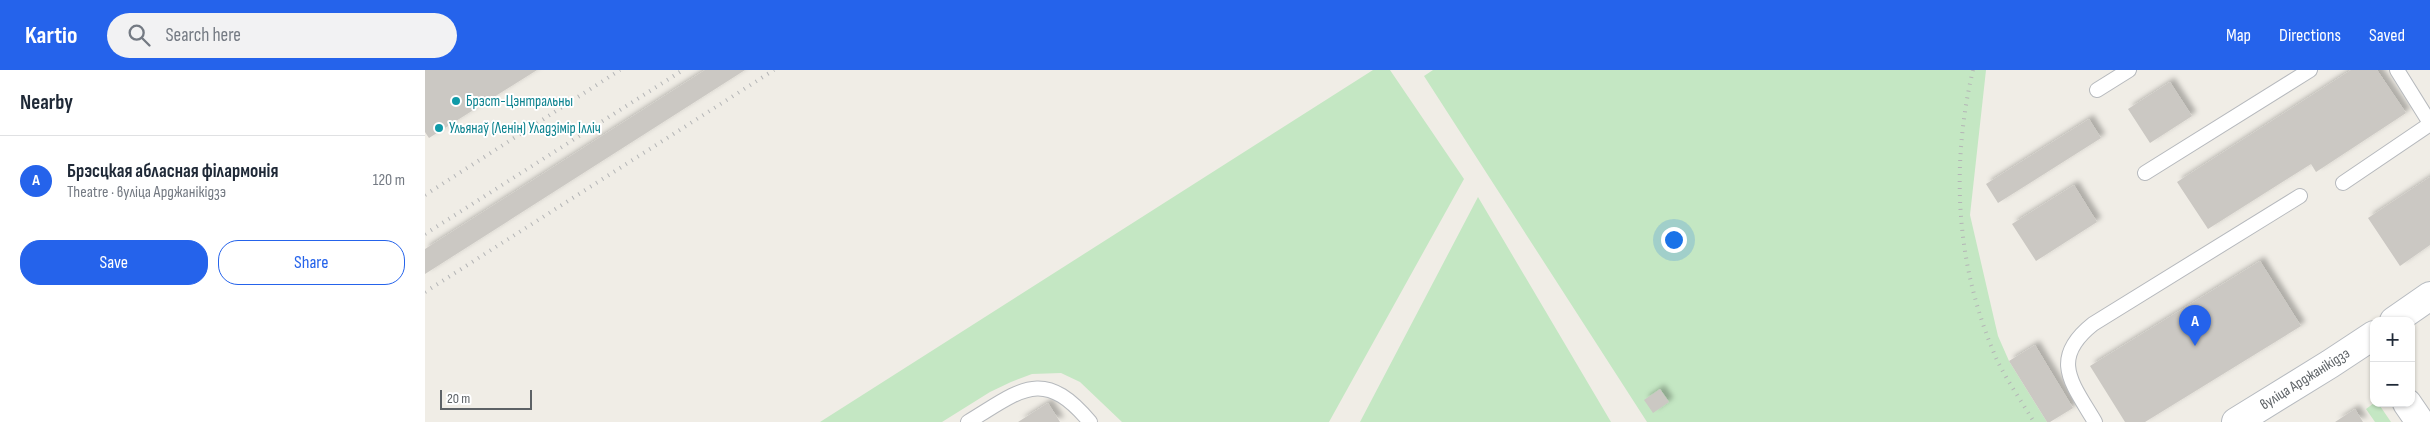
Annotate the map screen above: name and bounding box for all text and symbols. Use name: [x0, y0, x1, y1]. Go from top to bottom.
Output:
search box: [107, 13, 457, 58]
text: Kartio: [25, 21, 77, 50]
icon: search: [125, 21, 153, 49]
text: Search here: [165, 24, 241, 47]
text: Map: [2226, 25, 2251, 46]
text: Directions: [2279, 25, 2341, 46]
text: Saved: [2369, 25, 2405, 46]
text: Nearby: [20, 90, 73, 115]
place label: Брэст-Цэнтральны: [466, 92, 573, 111]
marker: Брэст-Цэнтральны: [450, 95, 462, 107]
place label: Ульянаў (Ленін) Уладзімір Ілліч: [449, 119, 601, 138]
marker: Ульянаў (Ленін) Уладзімір Ілліч: [433, 122, 445, 134]
text: Брэсцкая абласная філармонія: [67, 160, 278, 183]
text: A: [32, 171, 40, 190]
text: 120 m: [373, 171, 405, 190]
text: Theatre · вуліца Арджанікідзэ: [67, 183, 226, 202]
your location: [1661, 227, 1687, 253]
button: Save: [20, 240, 208, 285]
button: Share: [218, 240, 405, 285]
pin: A: [2179, 305, 2211, 346]
map controls: [2370, 317, 2415, 407]
button: +: [2370, 317, 2415, 362]
street label: вуліца Арджанікідзэ: [2256, 344, 2354, 414]
button: −: [2370, 362, 2415, 407]
scale bar: [440, 387, 533, 410]
text: 20 m: [447, 390, 470, 407]

